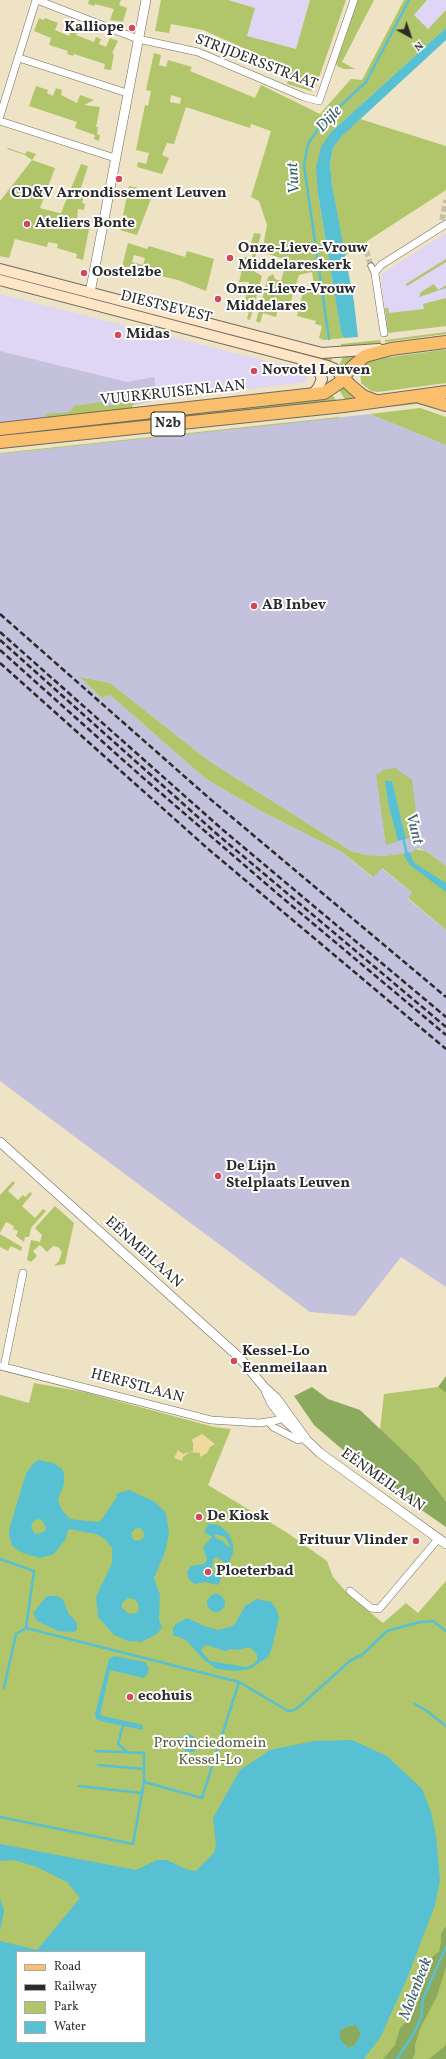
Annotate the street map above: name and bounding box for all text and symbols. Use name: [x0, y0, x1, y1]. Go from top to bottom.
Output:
north arrow: [390, 16, 430, 56]
place label: Kalliope: [64, 19, 124, 37]
marker: Kalliope: [127, 23, 137, 33]
street label: STRIJDERSSTRAAT: [192, 31, 320, 95]
text: N: [410, 37, 426, 54]
water label: Dijle: [313, 103, 347, 137]
water label: Vunt: [284, 162, 306, 194]
marker: CD&V Arrondissement Leuven: [114, 174, 124, 184]
place label: CD&V Arrondissement Leuven: [11, 185, 227, 203]
place label: Ateliers Bonte: [35, 215, 135, 233]
marker: Ateliers Bonte: [22, 219, 32, 229]
place label: Onze-Lieve-Vrouw Middelareskerk: [238, 240, 368, 275]
marker: Onze-Lieve-Vrouw Middelareskerk: [225, 253, 235, 263]
place label: Oostel2be: [92, 264, 161, 282]
marker: Oostel2be: [79, 268, 89, 278]
place label: Onze-Lieve-Vrouw Middelares: [226, 281, 356, 316]
street label: DIESTSEVEST: [118, 288, 214, 328]
marker: Onze-Lieve-Vrouw Middelares: [213, 294, 223, 304]
place label: Midas: [126, 326, 170, 344]
marker: Midas: [113, 330, 123, 340]
place label: Novotel Leuven: [262, 362, 370, 380]
marker: Novotel Leuven: [249, 366, 259, 376]
street label: VUURKRUISENLAAN: [100, 377, 246, 411]
road number: N2b: [151, 412, 185, 436]
place label: AB Inbev: [262, 597, 326, 615]
marker: AB Inbev: [249, 601, 259, 611]
water label: Vunt: [400, 811, 426, 847]
place label: De Lijn Stelplaats Leuven: [226, 1158, 350, 1193]
marker: De Lijn Stelplaats Leuven: [213, 1171, 223, 1181]
street label: EÉNMEILAAN: [101, 1213, 185, 1293]
place label: Kessel-Lo Eenmeilaan: [242, 1343, 328, 1378]
marker: Kessel-Lo Eenmeilaan: [229, 1356, 239, 1366]
street label: HERFSTLAAN: [88, 1366, 186, 1408]
street label: EÉNMEILAAN: [337, 1445, 427, 1517]
place label: De Kiosk: [207, 1508, 269, 1526]
marker: De Kiosk: [194, 1512, 204, 1522]
place label: Frituur Vlinder: [299, 1532, 408, 1550]
marker: Frituur Vlinder: [411, 1536, 421, 1546]
place label: Ploeterbad: [216, 1563, 294, 1581]
marker: Ploeterbad: [203, 1567, 213, 1577]
place label: ecohuis: [138, 1688, 192, 1706]
marker: ecohuis: [125, 1692, 135, 1702]
park label: Provinciedomein Kessel-Lo: [154, 1735, 266, 1770]
legend: [16, 1951, 146, 2043]
water label: Molenbeek: [396, 1955, 438, 2023]
text: Road: [54, 1959, 81, 1975]
text: Railway: [54, 1979, 97, 1995]
text: Park: [54, 1999, 79, 2015]
text: Water: [54, 2019, 86, 2035]

